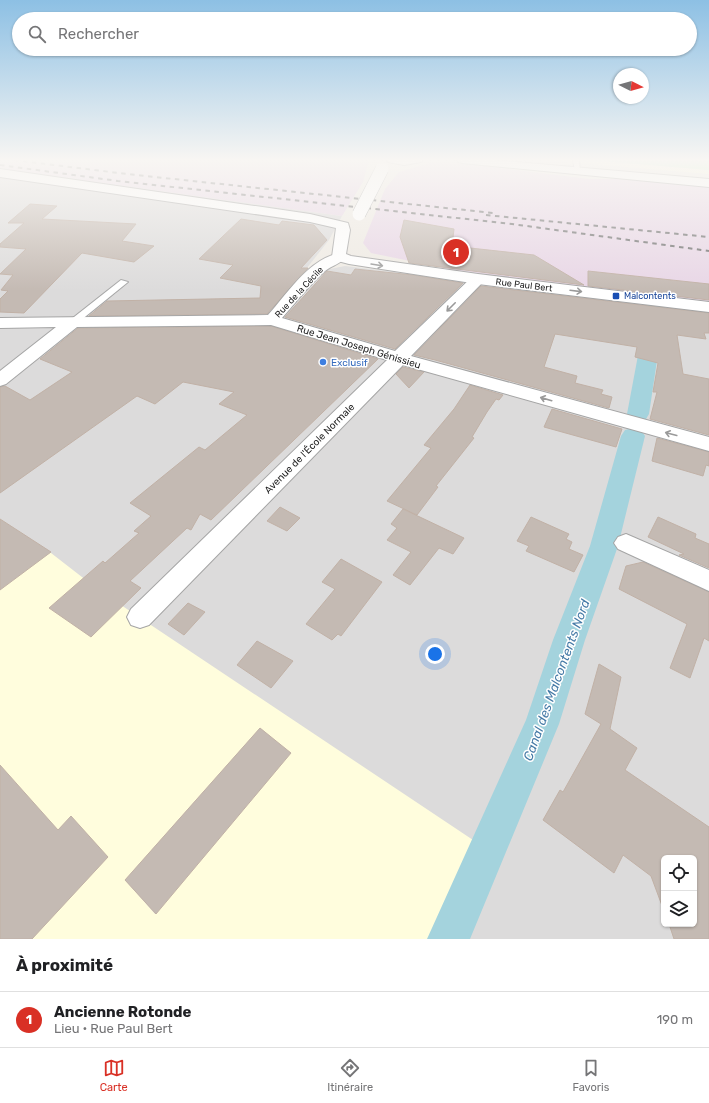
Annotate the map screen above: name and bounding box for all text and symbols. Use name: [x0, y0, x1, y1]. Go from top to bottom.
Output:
search box: [12, 12, 697, 56]
icon: search: [26, 23, 48, 45]
text: Rechercher: [58, 25, 139, 43]
north arrow: [613, 68, 649, 104]
pin: 1: [443, 237, 469, 267]
one-way arrow: [370, 261, 383, 269]
street label: Rue de la Cécile: [273, 264, 325, 320]
street label: Rue Paul Bert: [495, 277, 553, 293]
one-way arrow: [569, 287, 582, 295]
marker: Malcontents: [611, 291, 621, 301]
place label: Malcontents: [624, 291, 676, 301]
one-way arrow: [446, 302, 456, 312]
street label: Rue Jean Joseph Génissieu: [295, 322, 422, 372]
marker: Exclusif: [318, 357, 328, 367]
place label: Exclusif: [331, 357, 368, 369]
one-way arrow: [540, 395, 553, 402]
street label: Avenue de l'École Normale: [262, 401, 358, 496]
one-way arrow: [665, 430, 678, 437]
water label: Canal des Malcontents Nord: [520, 597, 593, 763]
your location: [425, 644, 445, 664]
map controls: [661, 855, 697, 927]
button: locate: [661, 855, 697, 891]
button: layers: [661, 891, 697, 927]
text: À proximité: [16, 955, 113, 975]
text: Ancienne Rotonde: [54, 1003, 191, 1021]
text: 1: [26, 1012, 32, 1027]
text: 190 m: [657, 1012, 693, 1027]
text: Lieu · Rue Paul Bert: [54, 1021, 173, 1036]
tab: Carte: [100, 1057, 128, 1094]
tab: Itinéraire: [327, 1057, 373, 1094]
tab: Favoris: [573, 1057, 609, 1094]

